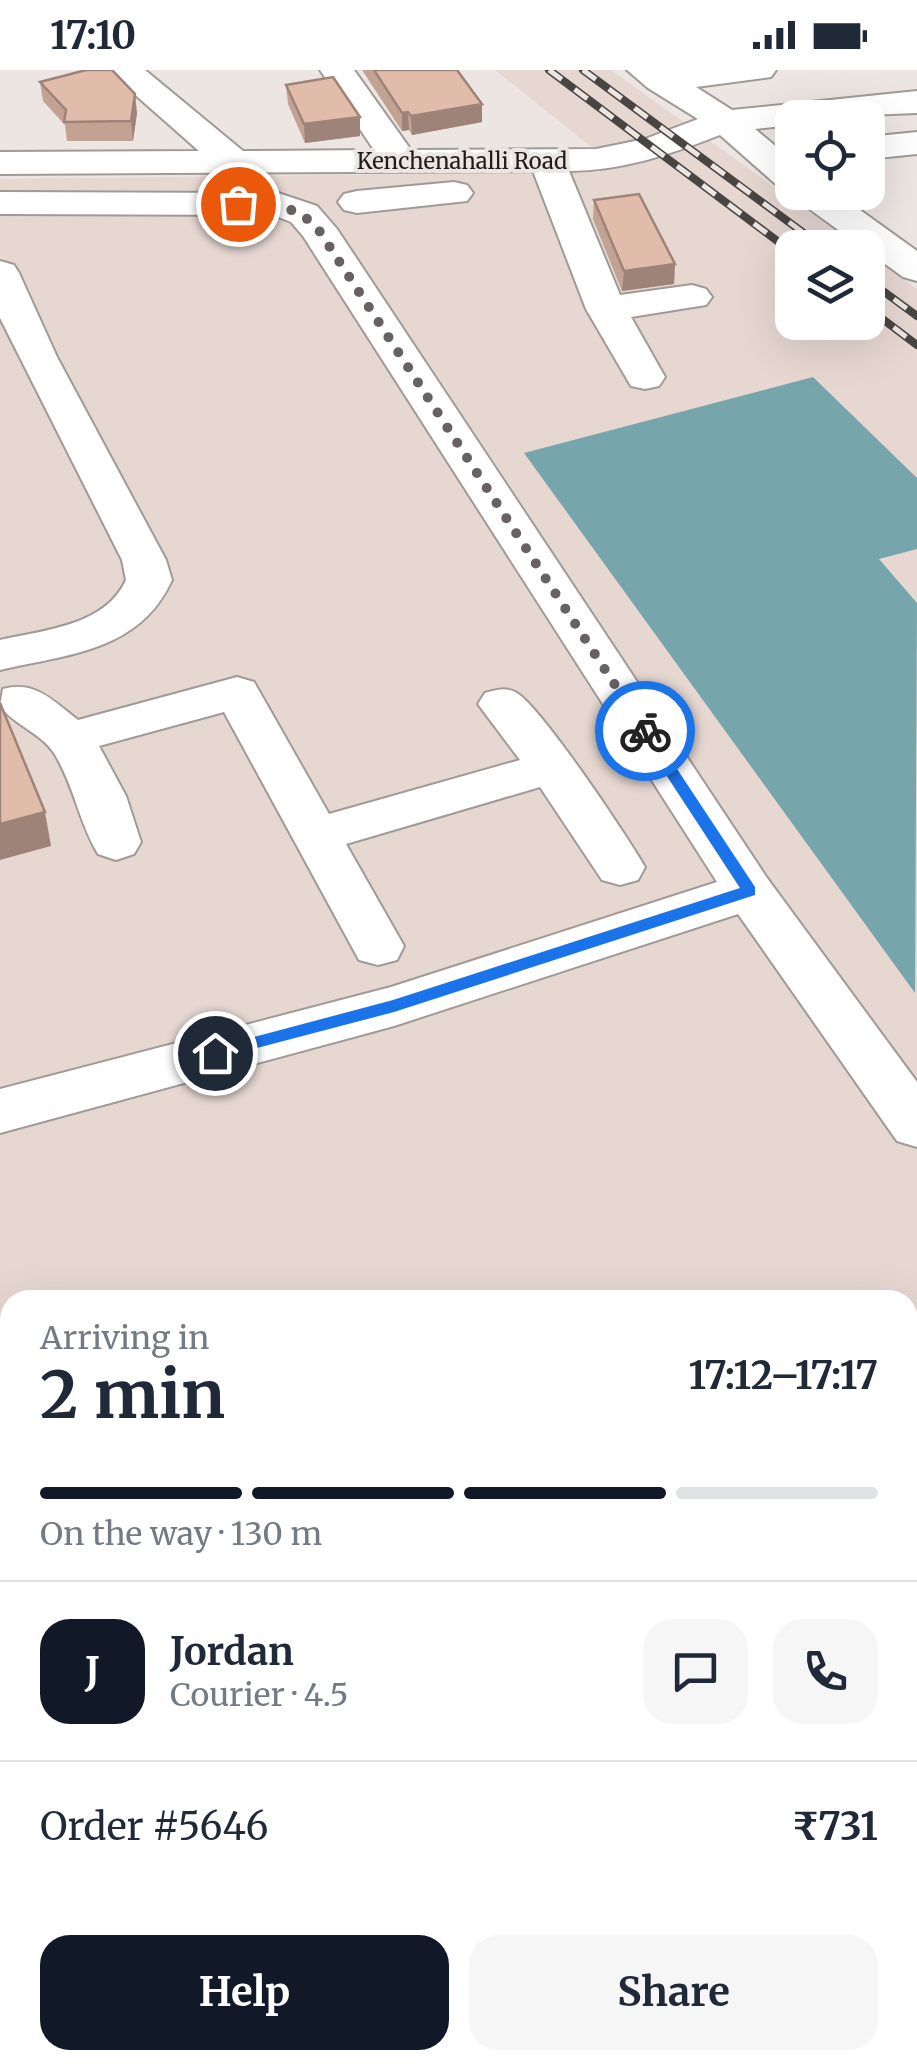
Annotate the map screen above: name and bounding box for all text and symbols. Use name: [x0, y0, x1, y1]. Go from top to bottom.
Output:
text: 17:10: [50, 12, 136, 59]
map controls: [775, 100, 885, 340]
button: locate: [775, 100, 885, 210]
street label: Kenchenahalli Road: [357, 147, 567, 175]
pin: [196, 162, 281, 247]
icon: bag: [211, 177, 266, 232]
button: layers: [775, 230, 885, 340]
courier: [595, 681, 695, 781]
icon: bike: [618, 704, 673, 759]
pin: [173, 1011, 258, 1096]
icon: home: [188, 1026, 243, 1081]
text: Arriving in: [40, 1318, 209, 1358]
text: 17:12–17:17: [689, 1352, 878, 1399]
text: 2 min: [40, 1354, 225, 1436]
text: On the way · 130 m: [40, 1514, 322, 1554]
button: chat: [643, 1619, 748, 1724]
button: phone: [773, 1619, 878, 1724]
text: Jordan: [170, 1628, 294, 1675]
text: J: [85, 1648, 100, 1695]
text: Courier · 4.5: [170, 1675, 348, 1715]
text: Order #5646: [40, 1803, 269, 1850]
text: ₹731: [792, 1803, 878, 1850]
button: Help: [40, 1935, 449, 2050]
button: Share: [469, 1935, 878, 2050]

